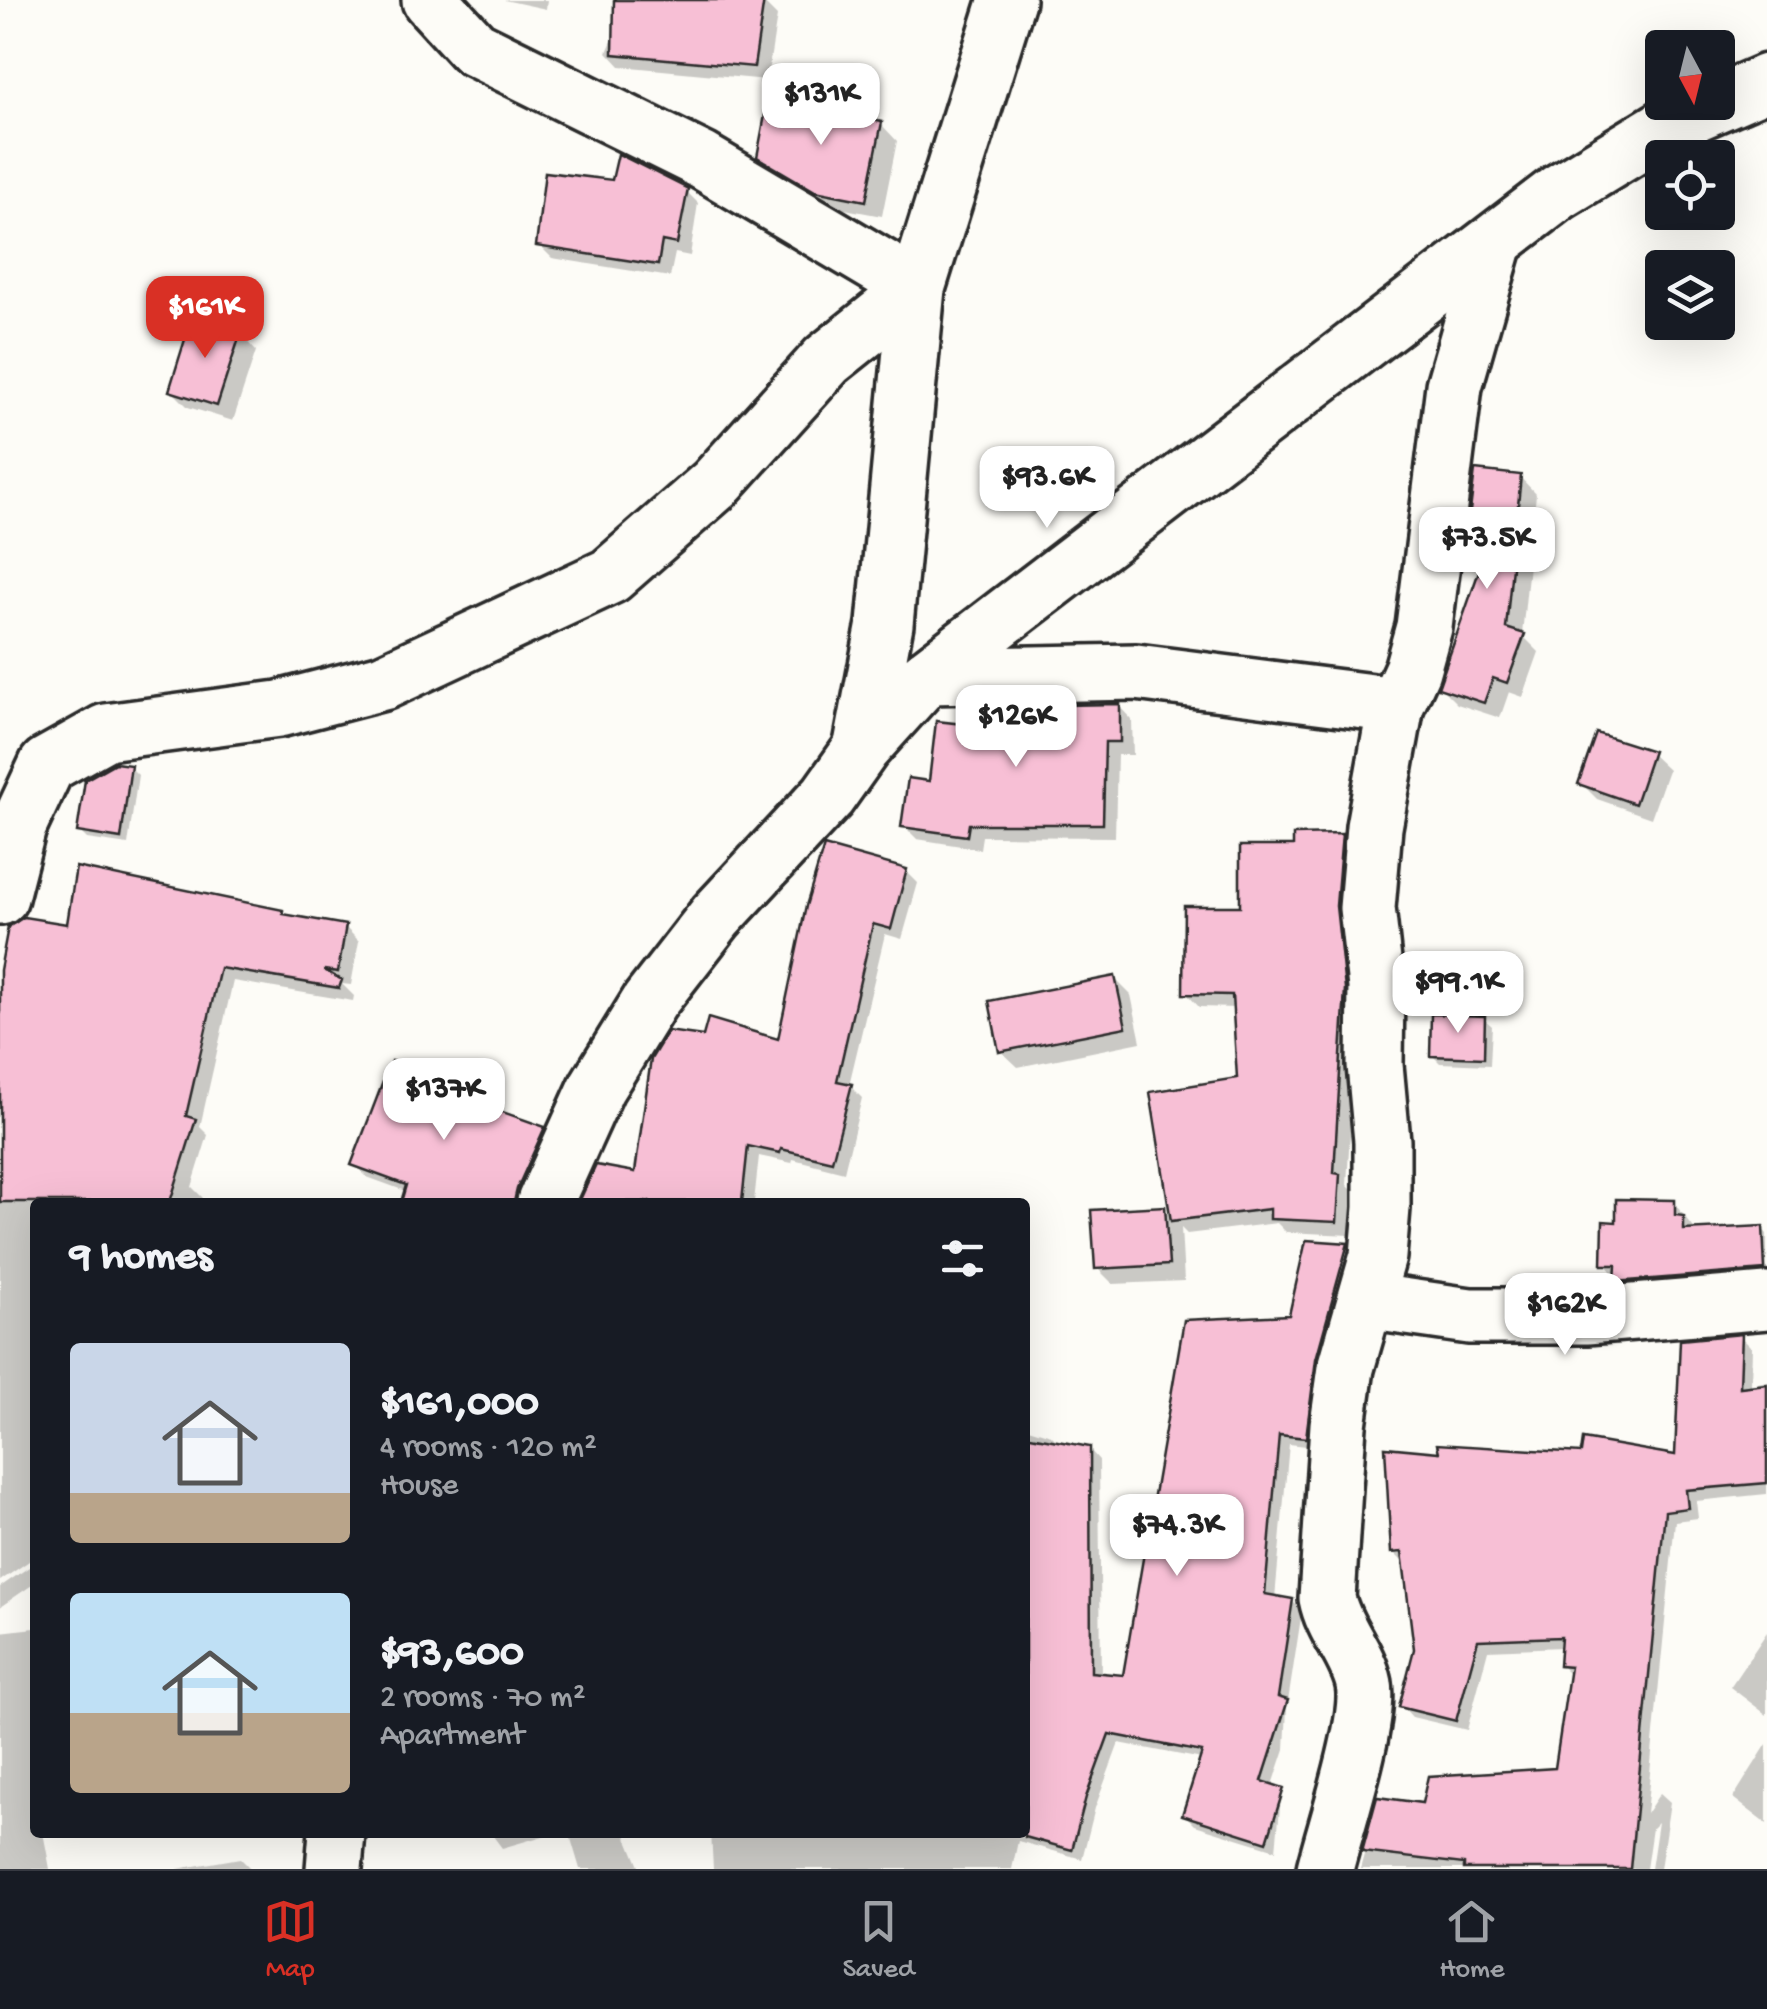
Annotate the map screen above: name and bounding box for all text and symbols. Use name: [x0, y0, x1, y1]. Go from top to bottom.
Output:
north arrow: [1645, 30, 1735, 120]
map controls: [1645, 30, 1735, 340]
pin: $131K: [751, 63, 891, 148]
text: $131K: [784, 76, 858, 114]
button: locate: [1645, 140, 1735, 230]
button: layers: [1645, 250, 1735, 340]
pin: $161K: [135, 276, 275, 361]
text: $161K: [168, 289, 242, 327]
pin: $93.6K: [966, 446, 1128, 531]
text: $93.6K: [1002, 459, 1092, 497]
pin: $73.5K: [1406, 507, 1568, 592]
text: $73.5K: [1441, 520, 1533, 558]
pin: $126K: [946, 685, 1086, 770]
text: $126K: [978, 698, 1054, 736]
pin: $99.1K: [1377, 951, 1539, 1036]
text: $99.1K: [1414, 964, 1502, 1002]
pin: $137K: [374, 1058, 514, 1143]
text: $137K: [405, 1071, 483, 1109]
icon: filters: [935, 1231, 990, 1286]
text: 9 homes: [70, 1234, 212, 1283]
pin: $162K: [1495, 1273, 1635, 1358]
text: $162K: [1527, 1286, 1603, 1324]
text: $161,000: [380, 1381, 539, 1430]
icon: home: [150, 1383, 270, 1503]
text: 4 rooms · 120 m²: [380, 1430, 597, 1468]
text: House: [380, 1468, 458, 1506]
pin: $74.3K: [1096, 1494, 1258, 1579]
text: $74.3K: [1132, 1507, 1222, 1545]
text: $93,600: [380, 1631, 524, 1680]
icon: home: [150, 1633, 270, 1753]
text: 2 rooms · 70 m²: [380, 1680, 585, 1718]
text: Apartment: [380, 1718, 524, 1756]
tab: Map: [263, 1894, 318, 1987]
tab: Saved: [843, 1894, 914, 1987]
tab: Home: [1440, 1894, 1504, 1987]

